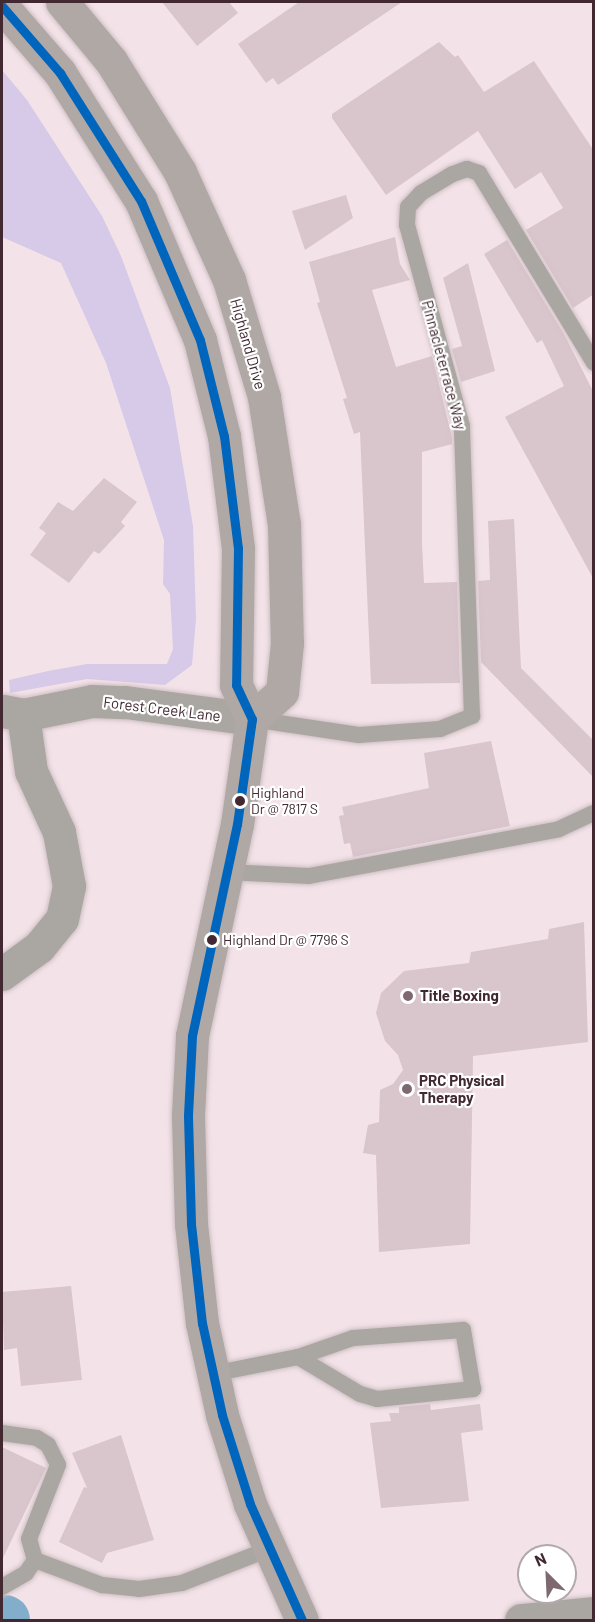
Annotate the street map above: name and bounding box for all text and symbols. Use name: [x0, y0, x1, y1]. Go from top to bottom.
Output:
street label: Highland Drive: [226, 297, 270, 391]
street label: Pinnacleterrace Way: [418, 298, 470, 432]
street label: Forest Creek Lane: [102, 693, 222, 725]
place label: Highland Dr @ 7817 S: [251, 785, 318, 818]
marker: Highland Dr @ 7817 S: [234, 795, 246, 807]
place label: Highland Dr @ 7796 S: [223, 932, 349, 948]
marker: Highland Dr @ 7796 S: [206, 934, 218, 946]
place label: Title Boxing: [420, 987, 499, 1005]
marker: Title Boxing: [401, 989, 415, 1003]
place label: PRC Physical Therapy: [419, 1071, 504, 1106]
marker: PRC Physical Therapy: [400, 1082, 414, 1096]
north arrow: [517, 1544, 577, 1604]
text: N: [532, 1548, 549, 1570]

